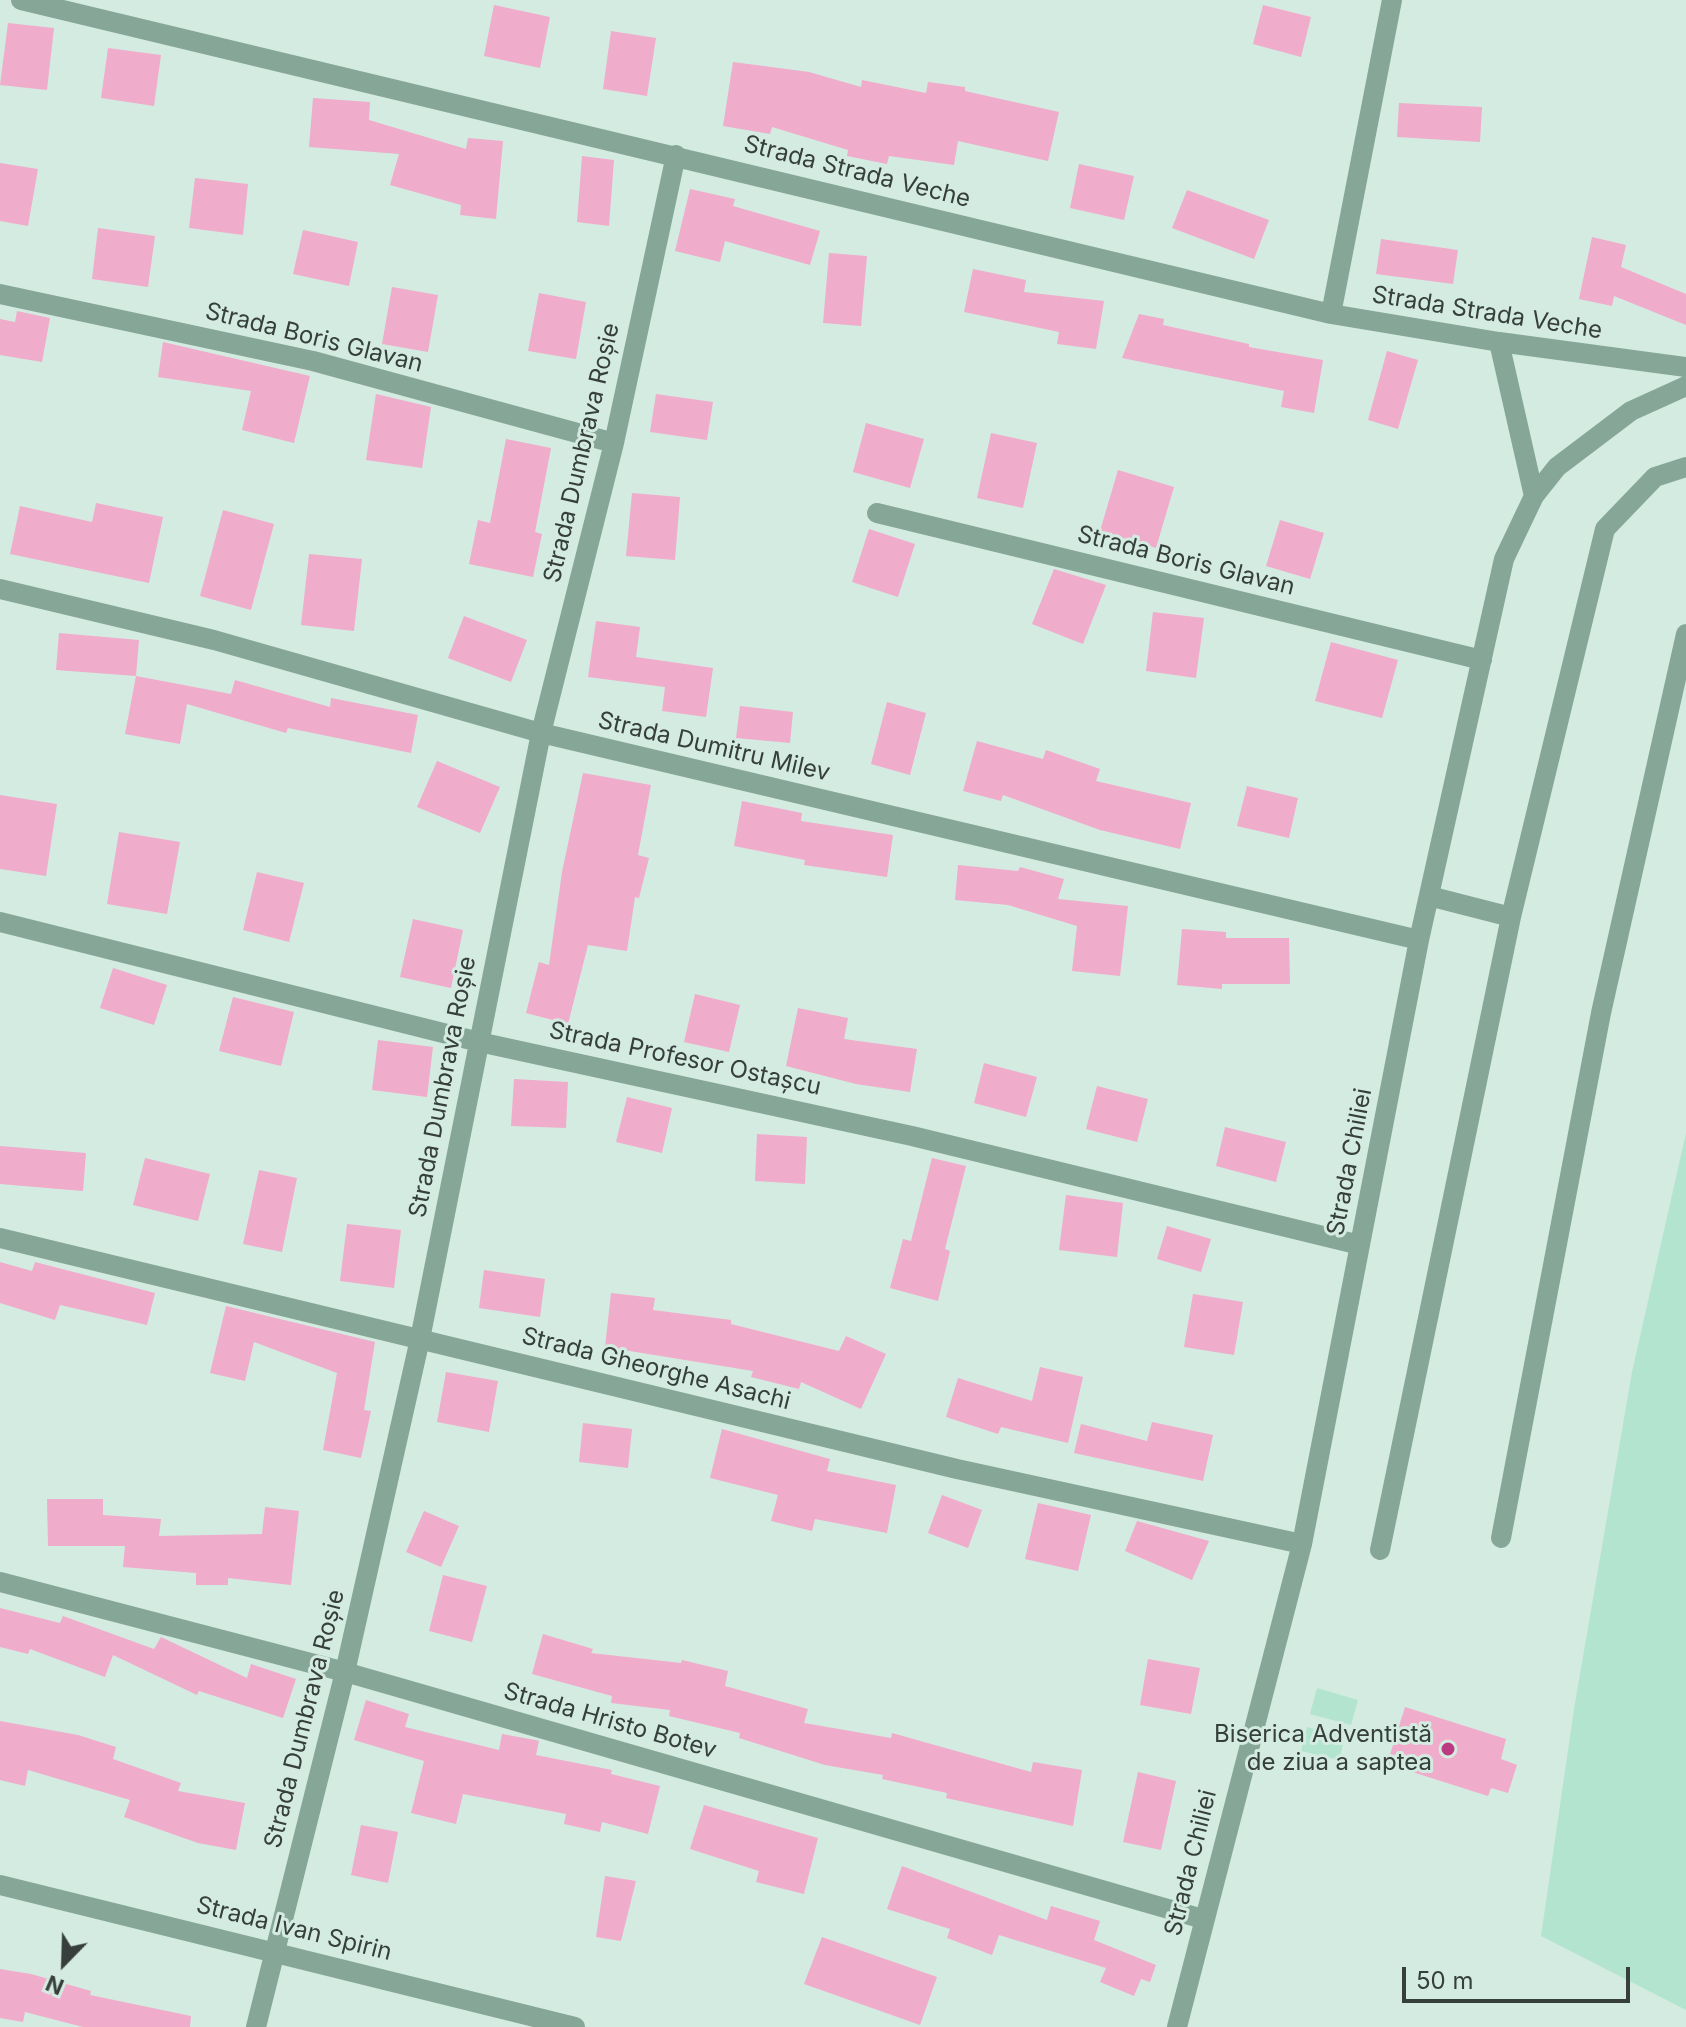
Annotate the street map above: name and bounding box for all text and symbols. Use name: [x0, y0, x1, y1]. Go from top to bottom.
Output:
street label: Strada Strada Veche: [741, 130, 973, 214]
street label: Strada Strada Veche: [1370, 281, 1604, 345]
street label: Strada Boris Glavan: [202, 297, 426, 379]
street label: Strada Dumbrava Roșie: [538, 320, 626, 586]
street label: Strada Boris Glavan: [1074, 520, 1298, 602]
street label: Strada Dumitru Milev: [595, 706, 833, 788]
street label: Strada Dumbrava Roșie: [404, 954, 482, 1220]
street label: Strada Profesor Ostașcu: [546, 1016, 824, 1102]
street label: Strada Chiliei: [1322, 1086, 1378, 1238]
street label: Strada Gheorghe Asachi: [519, 1322, 793, 1416]
street label: Strada Dumbrava Roșie: [259, 1587, 351, 1851]
street label: Strada Hristo Botev: [500, 1677, 720, 1765]
place label: Biserica Adventistă de ziua a saptea: [1214, 1721, 1432, 1777]
marker: Biserica Adventistă de ziua a saptea: [1439, 1740, 1457, 1758]
street label: Strada Chiliei: [1159, 1787, 1223, 1939]
street label: Strada Ivan Spirin: [193, 1891, 395, 1967]
north arrow: [24, 1923, 104, 2003]
scale bar: [1406, 1951, 1634, 2001]
text: 50 m: [1416, 1966, 1474, 1995]
text: N: [42, 1970, 67, 2000]

